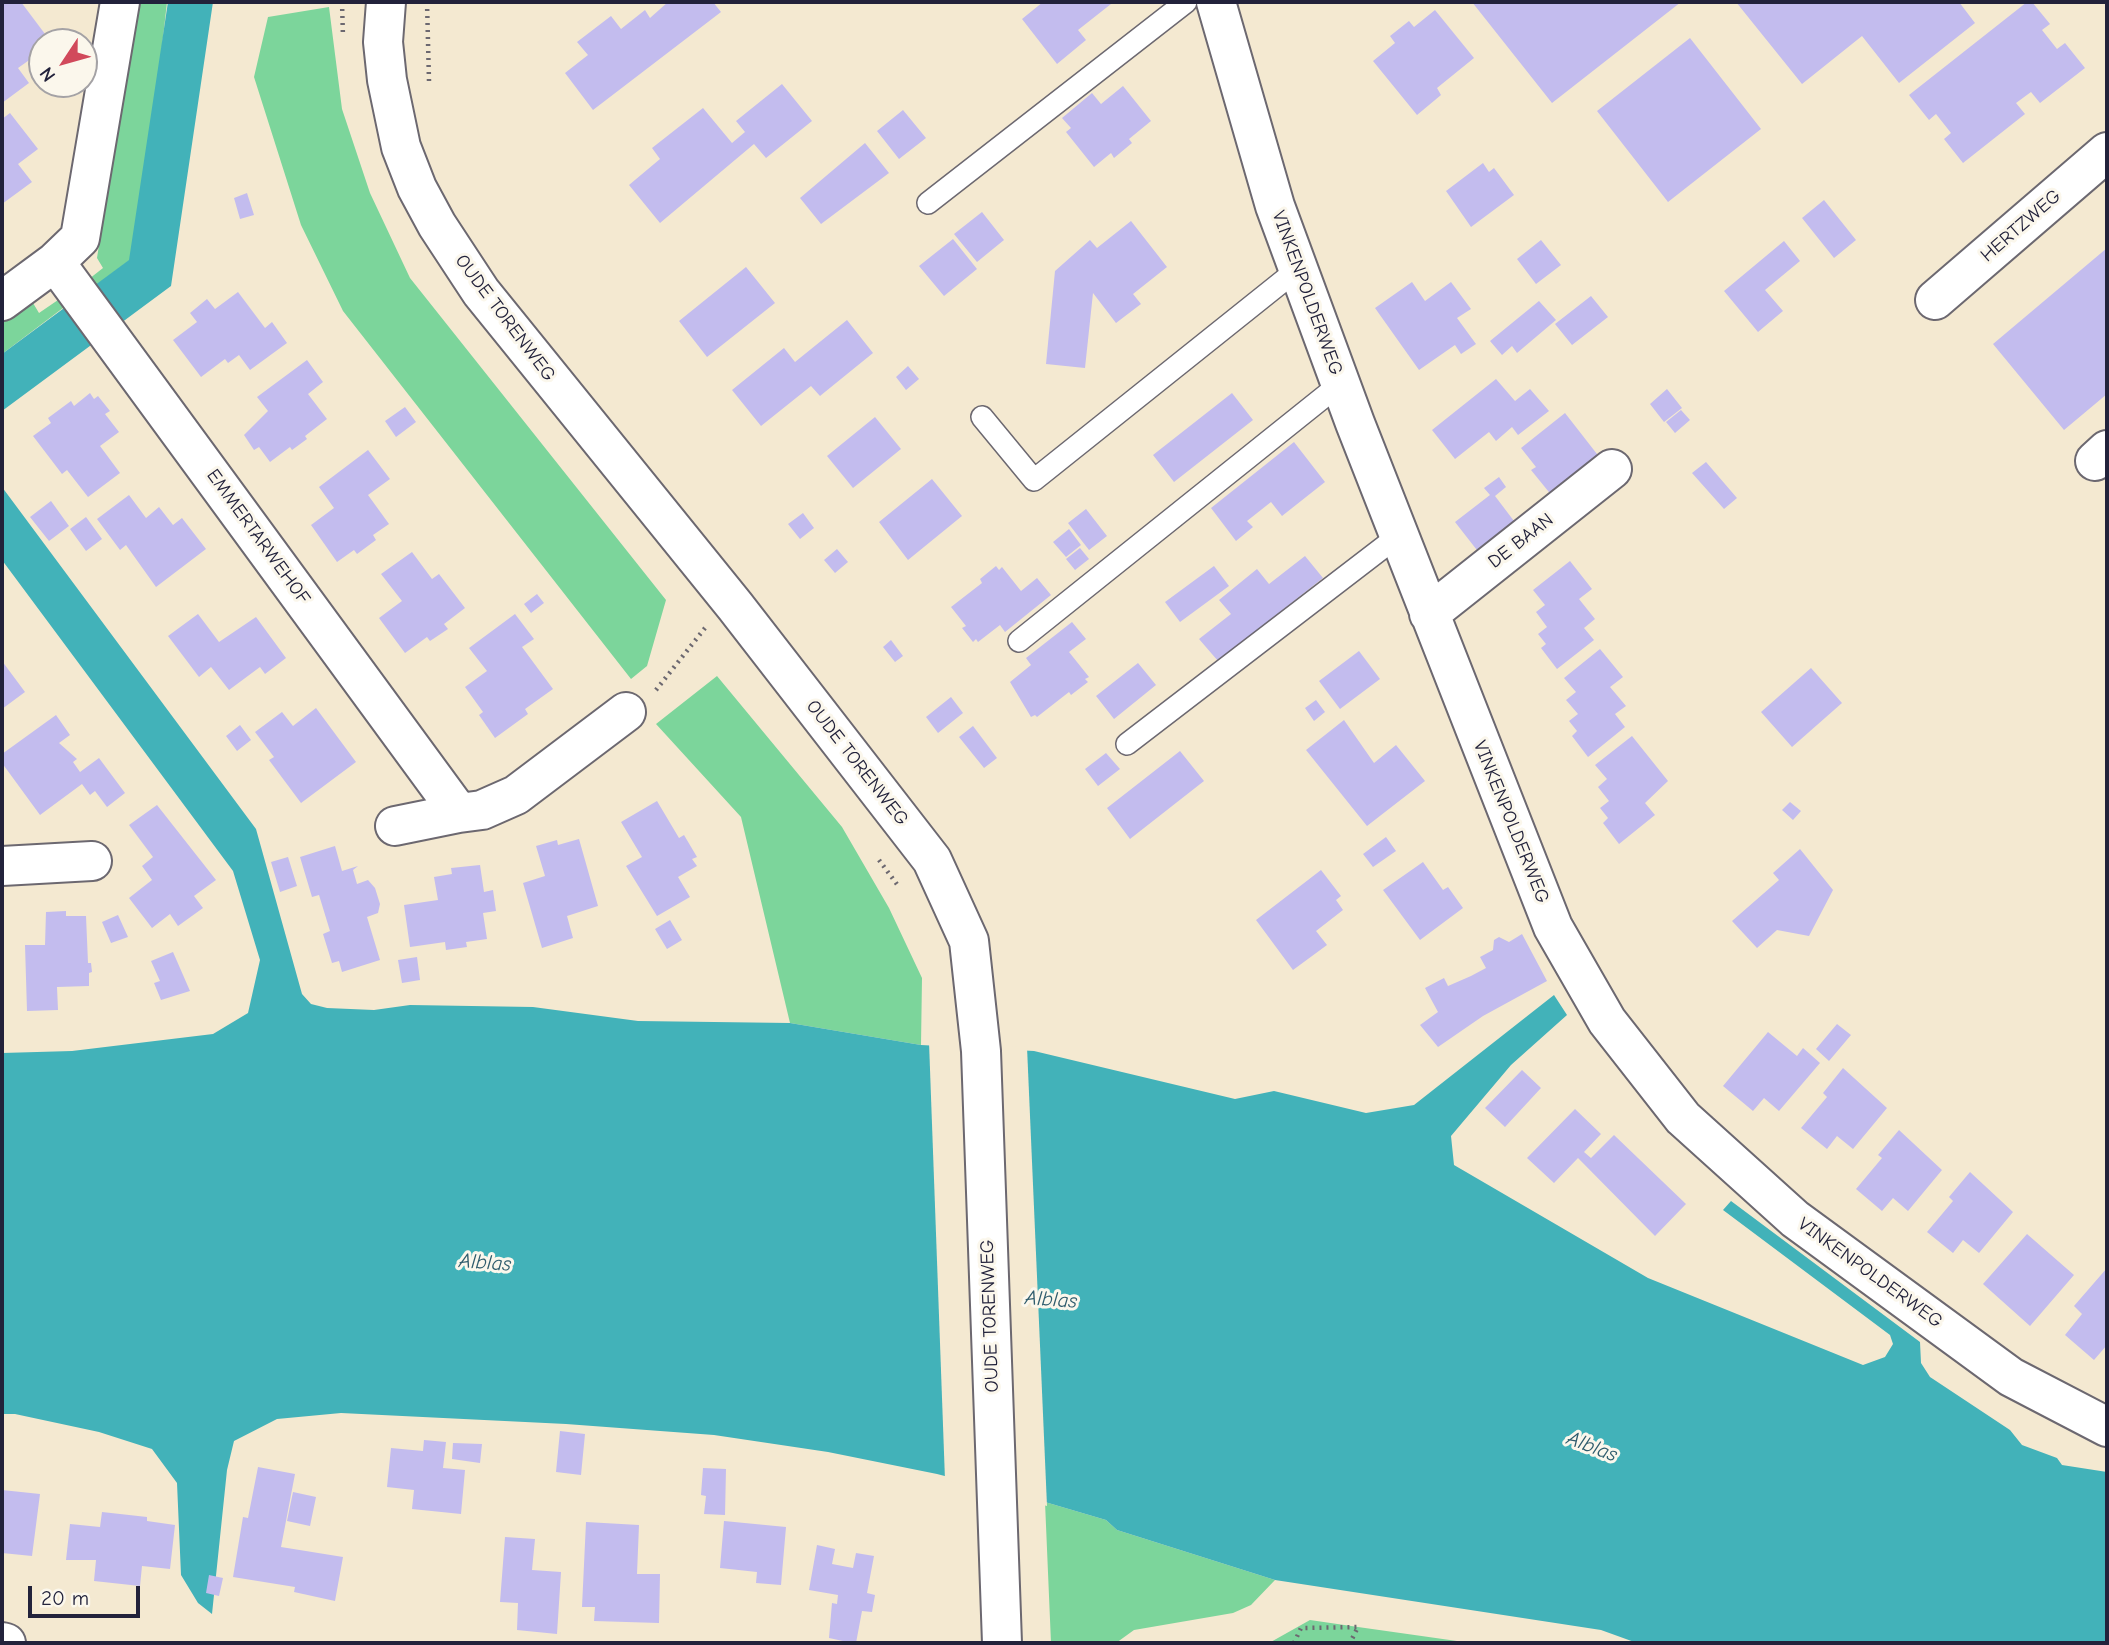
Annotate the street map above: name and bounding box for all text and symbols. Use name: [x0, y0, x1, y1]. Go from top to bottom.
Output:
north arrow: [28, 28, 98, 98]
text: N: [35, 63, 60, 86]
street label: HERTZWEG: [1976, 185, 2066, 267]
street label: VINKENPOLDERWEG: [1267, 208, 1347, 378]
street label: OUDE TORENWEG: [450, 250, 560, 386]
street label: EMMERTARWEHOF: [201, 465, 315, 609]
street label: DE BAAN: [1484, 509, 1558, 573]
street label: OUDE TORENWEG: [801, 696, 913, 830]
street label: VINKENPOLDERWEG: [1468, 737, 1554, 907]
street label: VINKENPOLDERWEG: [1793, 1213, 1947, 1333]
street label: OUDE TORENWEG: [976, 1239, 1004, 1393]
water label: Alblas: [458, 1249, 512, 1277]
water label: Alblas: [1024, 1286, 1078, 1314]
water label: Alblas: [1563, 1426, 1621, 1468]
scale bar: [32, 1572, 144, 1616]
text: 20 m: [41, 1586, 89, 1610]

